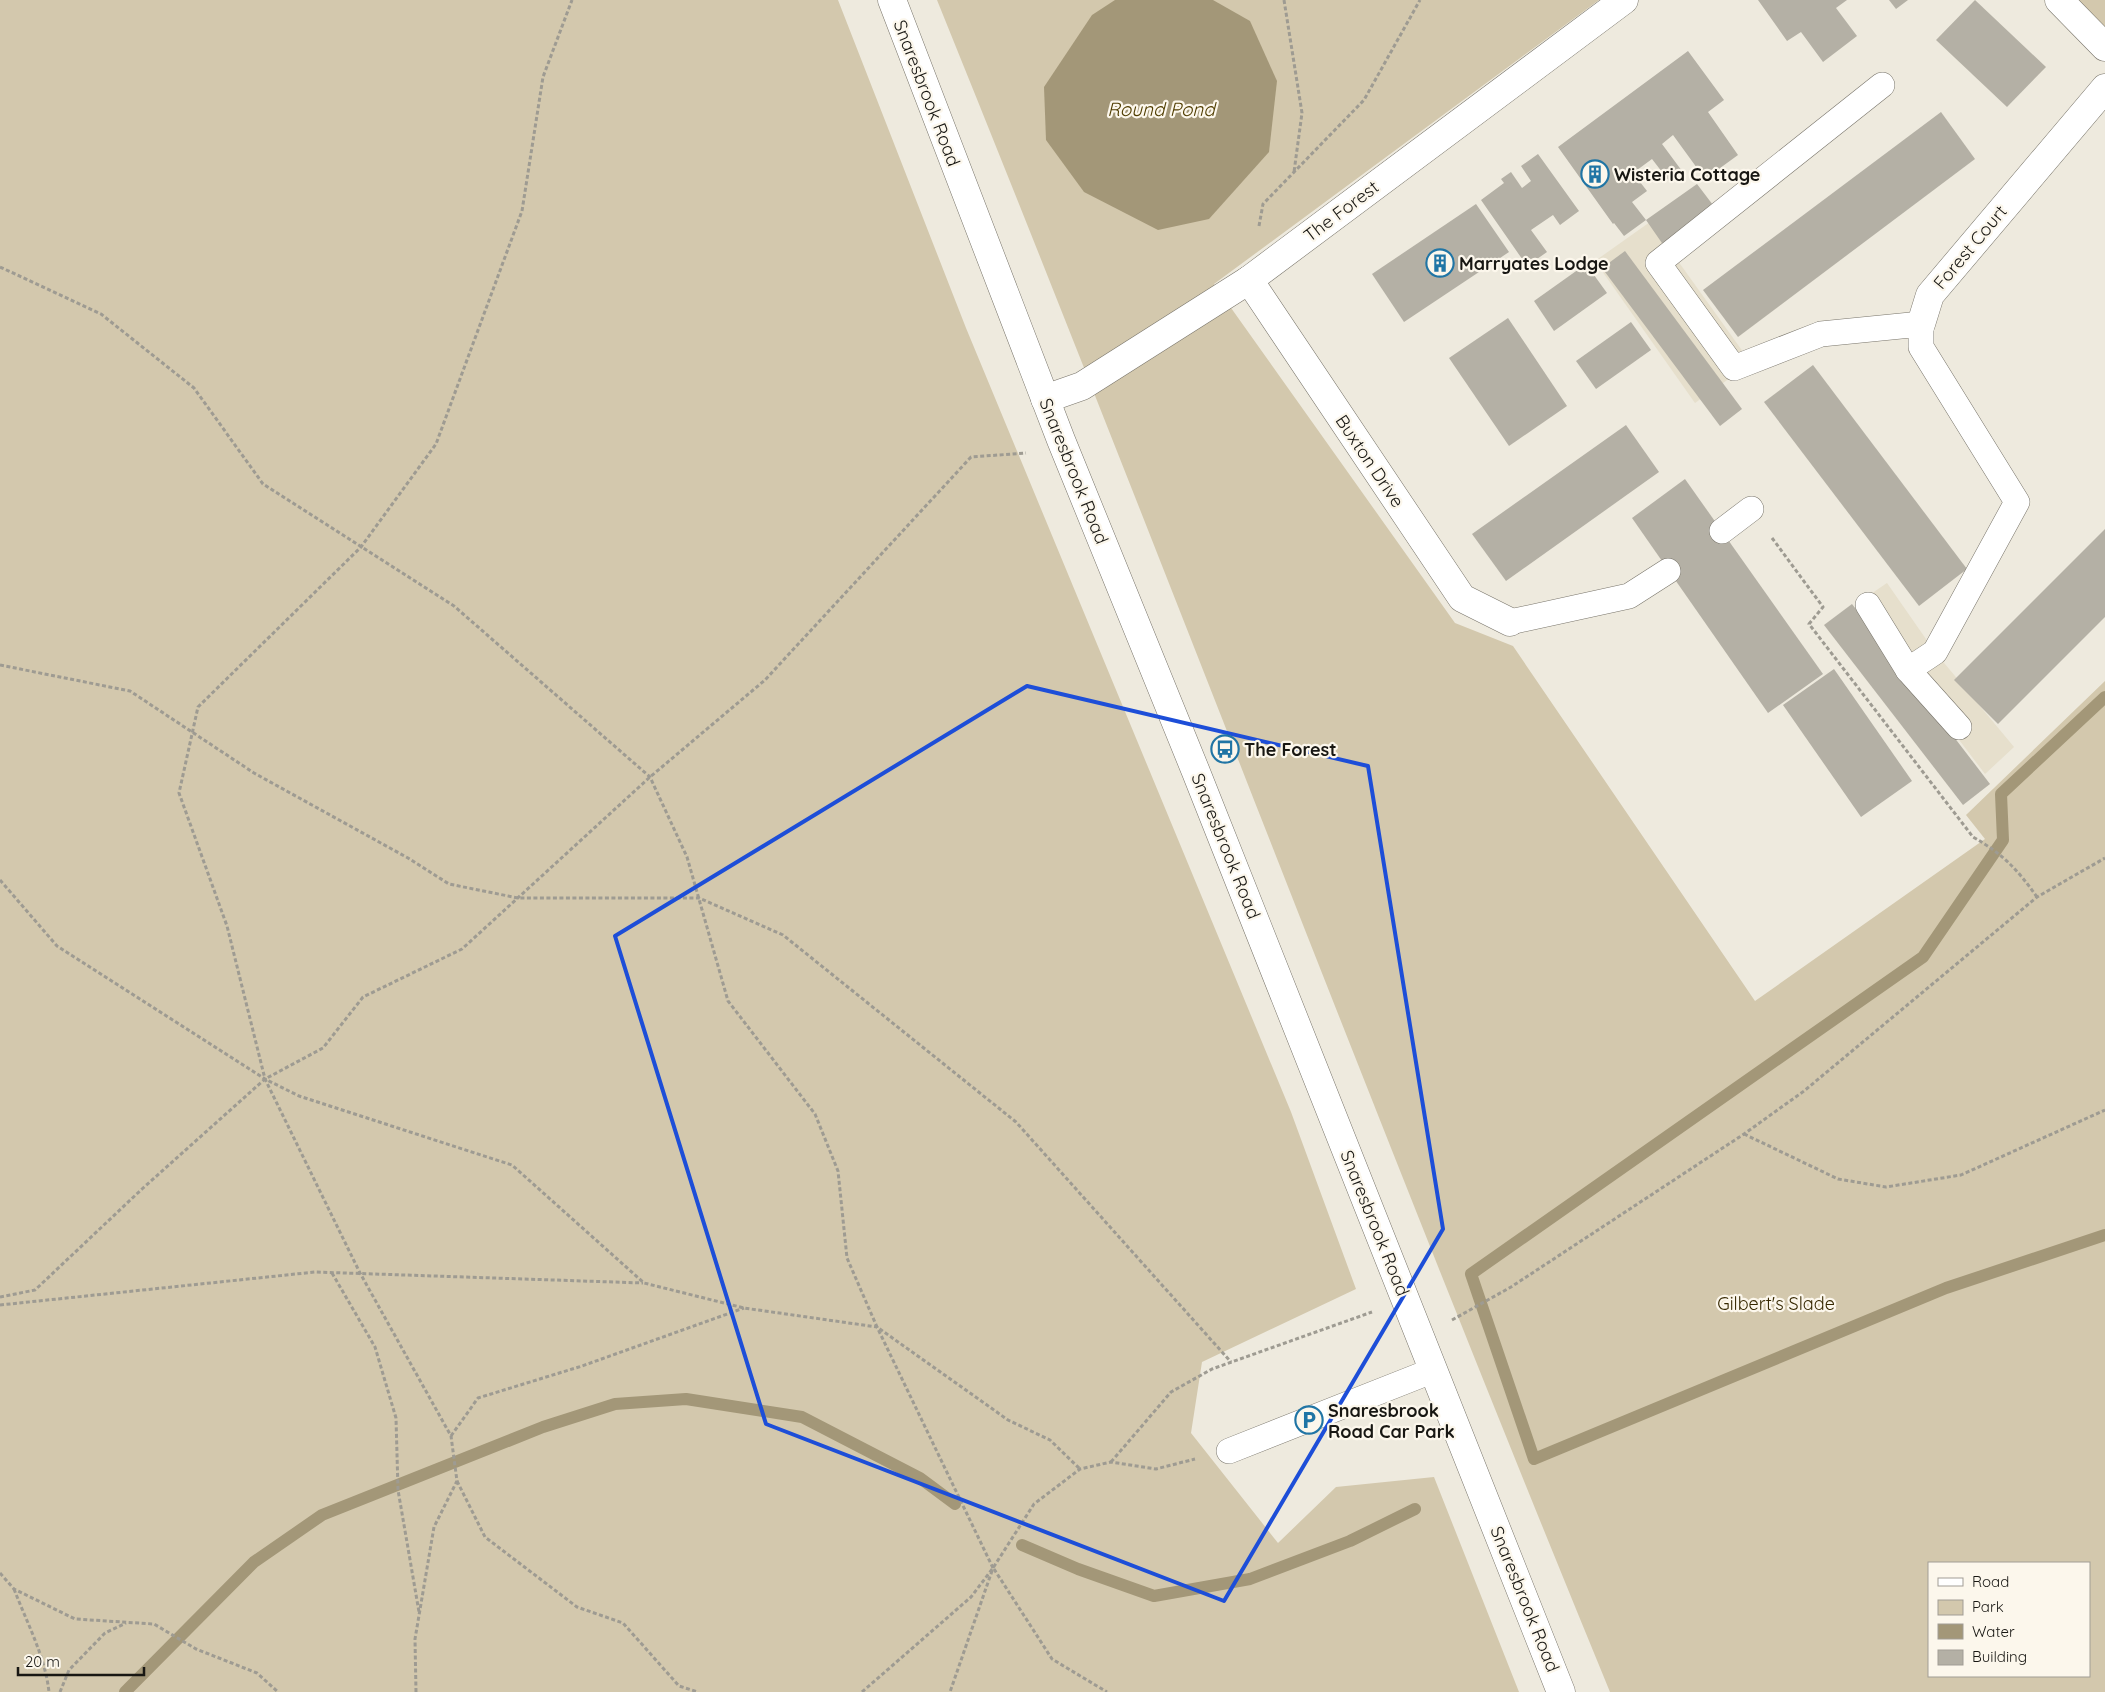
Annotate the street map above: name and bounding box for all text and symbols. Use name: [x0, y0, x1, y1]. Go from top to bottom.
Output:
street label: Snaresbrook Road: [888, 17, 966, 169]
water label: Round Pond: [1107, 97, 1217, 121]
building icon: Wisteria Cottage: [1580, 159, 1610, 189]
place label: Wisteria Cottage: [1614, 163, 1760, 186]
street label: The Forest: [1299, 175, 1383, 247]
street label: Forest Court: [1928, 200, 2012, 294]
building icon: Marryates Lodge: [1425, 248, 1455, 278]
place label: Marryates Lodge: [1459, 252, 1609, 275]
street label: Snaresbrook Road: [1034, 395, 1114, 547]
street label: Buxton Drive: [1331, 410, 1409, 512]
bus stop icon: The Forest: [1210, 734, 1240, 764]
place label: The Forest: [1244, 738, 1337, 761]
street label: Snaresbrook Road: [1186, 770, 1266, 922]
street label: Snaresbrook Road: [1335, 1147, 1415, 1299]
park label: Gilbert's Slade: [1717, 1292, 1835, 1315]
place label: Snaresbrook Road Car Park: [1328, 1399, 1455, 1443]
parking icon: Snaresbrook Road Car Park: [1294, 1405, 1324, 1435]
street label: Snaresbrook Road: [1485, 1523, 1565, 1675]
legend: [1928, 1562, 2090, 1677]
text: Road: [1972, 1572, 2009, 1591]
text: Park: [1972, 1597, 2004, 1616]
text: Water: [1972, 1622, 2015, 1641]
scale bar: [18, 1644, 144, 1676]
text: Building: [1972, 1647, 2027, 1666]
text: 20 m: [25, 1652, 60, 1671]

